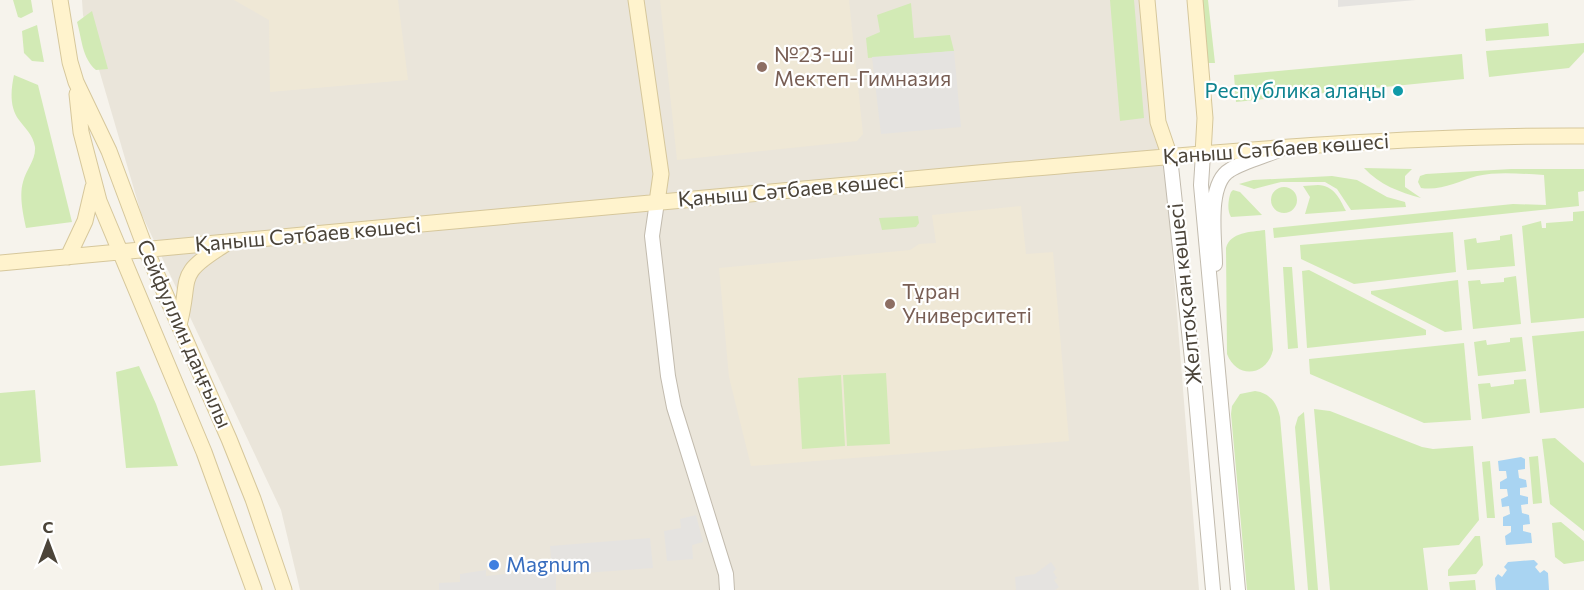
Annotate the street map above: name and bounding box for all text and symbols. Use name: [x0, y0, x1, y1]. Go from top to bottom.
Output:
place label: №23-ші Мектеп-Гимназия: [774, 41, 951, 90]
marker: №23-ші Мектеп-Гимназия: [755, 60, 769, 74]
place label: Республика алаңы: [1205, 77, 1386, 102]
marker: Республика алаңы: [1391, 84, 1405, 98]
street label: Қаныш Сәтбаев көшесі: [1162, 127, 1390, 168]
street label: Қаныш Сәтбаев көшесі: [677, 166, 905, 211]
street label: Желтоқсан көшесі: [1162, 202, 1205, 386]
street label: Қаныш Сәтбаев көшесі: [194, 211, 422, 256]
street label: Сейфуллин даңғылы: [133, 235, 238, 431]
place label: Тұран Университеті: [902, 278, 1032, 327]
marker: Тұран Университеті: [883, 297, 897, 311]
north arrow: [18, 512, 78, 572]
text: С: [43, 517, 54, 536]
place label: Magnum: [506, 551, 590, 576]
marker: Magnum: [487, 558, 501, 572]

